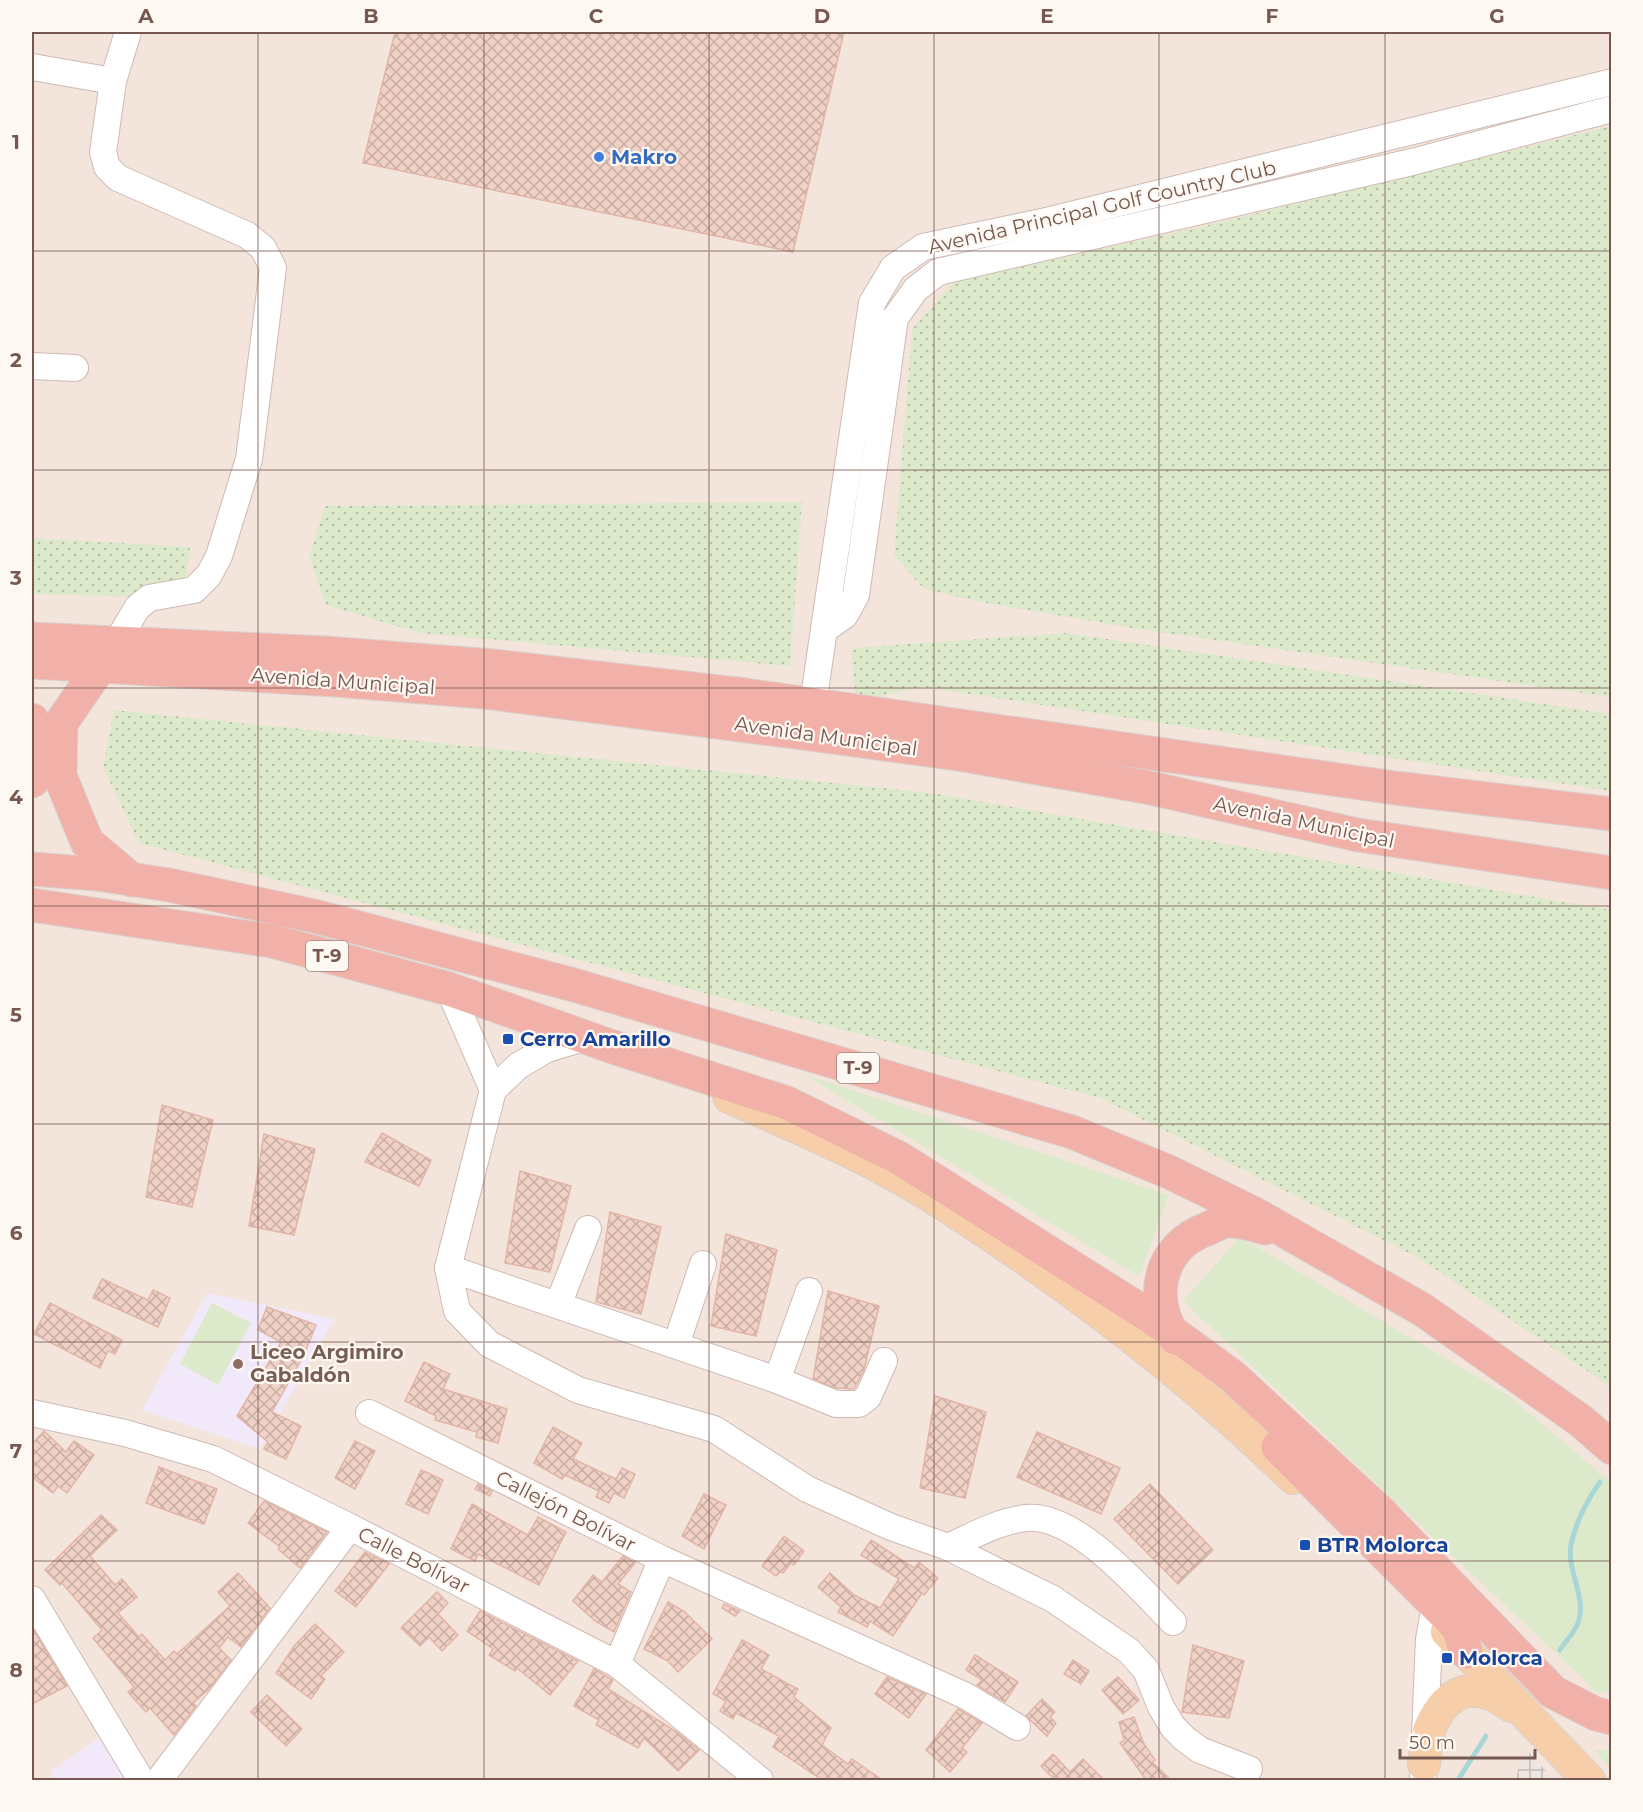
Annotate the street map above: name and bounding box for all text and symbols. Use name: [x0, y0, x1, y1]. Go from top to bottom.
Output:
text: A: [137, 4, 154, 28]
text: B: [363, 4, 379, 28]
text: C: [589, 4, 604, 28]
text: D: [814, 4, 830, 28]
text: E: [1040, 4, 1054, 28]
text: F: [1266, 4, 1279, 28]
text: G: [1489, 4, 1505, 28]
text: 1: [12, 130, 20, 154]
place label: Makro: [611, 145, 677, 169]
marker: Makro: [592, 150, 606, 164]
street label: Avenida Principal Golf Country Club: [926, 155, 1278, 259]
text: 2: [10, 348, 22, 372]
text: 3: [9, 566, 22, 590]
street label: Avenida Municipal: [250, 663, 436, 699]
street label: Avenida Municipal: [733, 711, 919, 761]
text: 4: [9, 785, 23, 809]
street label: Avenida Municipal: [1211, 791, 1397, 853]
road number: T-9: [306, 941, 348, 971]
text: 5: [10, 1003, 22, 1027]
place label: Cerro Amarillo: [520, 1027, 671, 1051]
marker: Cerro Amarillo: [501, 1032, 515, 1046]
road number: T-9: [837, 1053, 879, 1083]
text: 6: [10, 1221, 23, 1245]
place label: Liceo Argimiro Gabaldón: [250, 1340, 404, 1387]
marker: Liceo Argimiro Gabaldón: [231, 1357, 245, 1371]
text: 7: [10, 1439, 22, 1463]
street label: Callejón Bolívar: [492, 1465, 640, 1557]
street label: Calle Bolívar: [354, 1521, 474, 1599]
place label: BTR Molorca: [1317, 1533, 1449, 1557]
marker: BTR Molorca: [1298, 1538, 1312, 1552]
place label: Molorca: [1459, 1646, 1543, 1670]
marker: Molorca: [1440, 1651, 1454, 1665]
text: 8: [9, 1658, 23, 1682]
scale bar: [1400, 1722, 1535, 1760]
text: 50 m: [1409, 1732, 1455, 1754]

